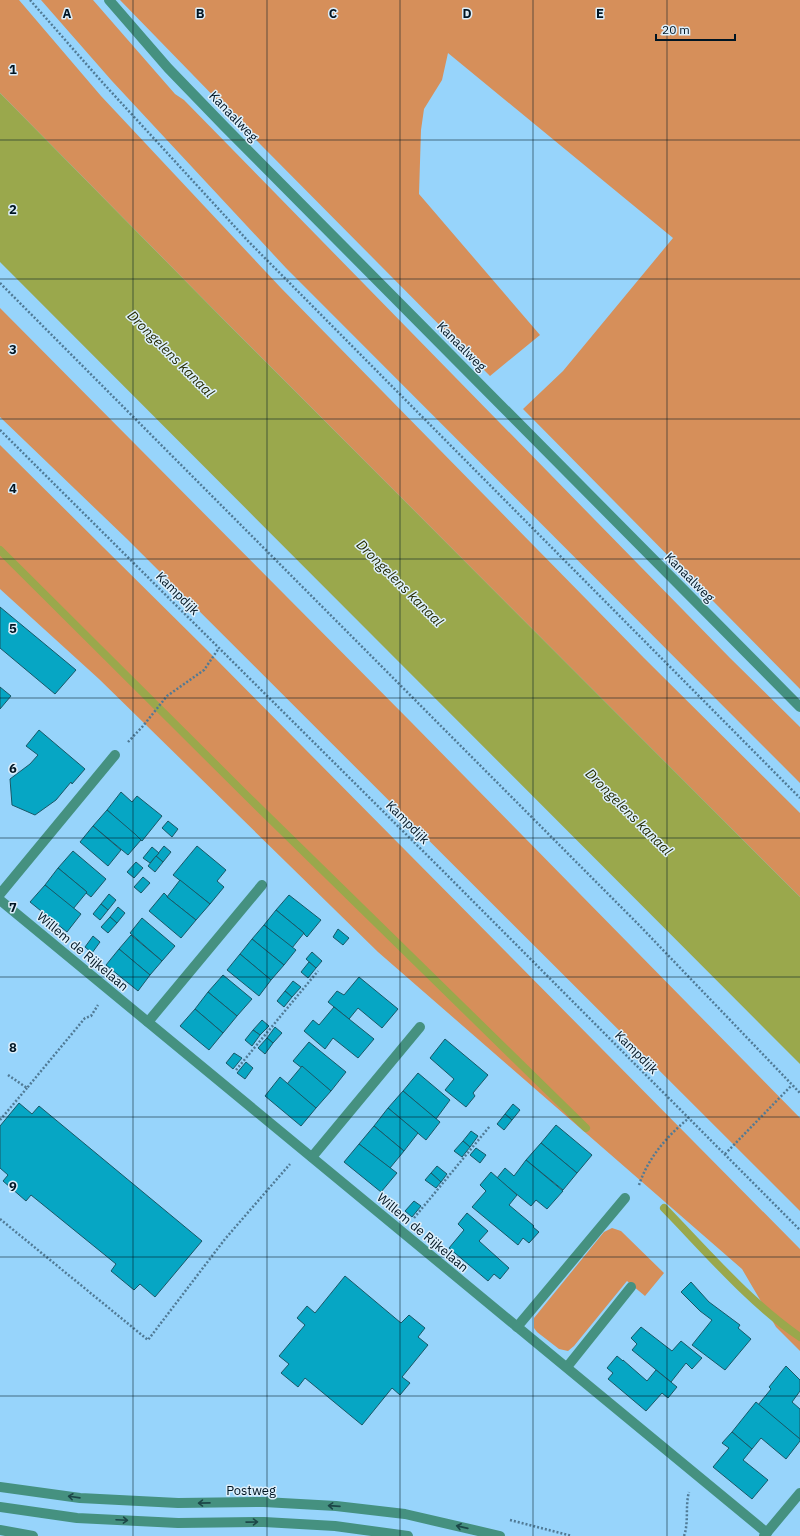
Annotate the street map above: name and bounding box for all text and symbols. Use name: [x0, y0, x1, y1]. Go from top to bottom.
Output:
text: A: [63, 5, 72, 22]
text: B: [196, 5, 205, 22]
text: C: [329, 5, 338, 22]
text: D: [462, 5, 472, 22]
text: E: [596, 5, 604, 22]
scale bar: [656, 16, 735, 42]
text: 20 m: [662, 22, 690, 37]
text: 1: [9, 61, 17, 78]
street label: Kanaalweg: [205, 88, 262, 145]
text: 2: [9, 201, 17, 218]
water label: Drongelens kanaal: [124, 307, 219, 402]
street label: Kanaalweg: [433, 318, 490, 375]
text: 3: [9, 341, 17, 358]
text: 4: [9, 480, 17, 497]
water label: Drongelens kanaal: [353, 536, 448, 631]
street label: Kanaalweg: [661, 549, 718, 606]
street label: Kampdijk: [152, 568, 203, 619]
text: 5: [9, 620, 17, 637]
text: 6: [9, 760, 17, 777]
water label: Drongelens kanaal: [582, 765, 677, 860]
street label: Kampdijk: [382, 797, 433, 848]
text: 7: [9, 899, 17, 916]
street label: Willem de Rijkelaan: [33, 908, 132, 995]
street label: Kampdijk: [611, 1027, 662, 1078]
text: 8: [9, 1039, 17, 1056]
text: 9: [9, 1178, 17, 1195]
street label: Willem de Rijkelaan: [373, 1189, 472, 1276]
street label: Postweg: [226, 1482, 276, 1499]
one-way arrow: [68, 1493, 81, 1501]
one-way arrow: [198, 1499, 211, 1507]
one-way arrow: [328, 1502, 341, 1509]
one-way arrow: [115, 1516, 128, 1524]
one-way arrow: [245, 1518, 258, 1526]
one-way arrow: [456, 1522, 469, 1530]

